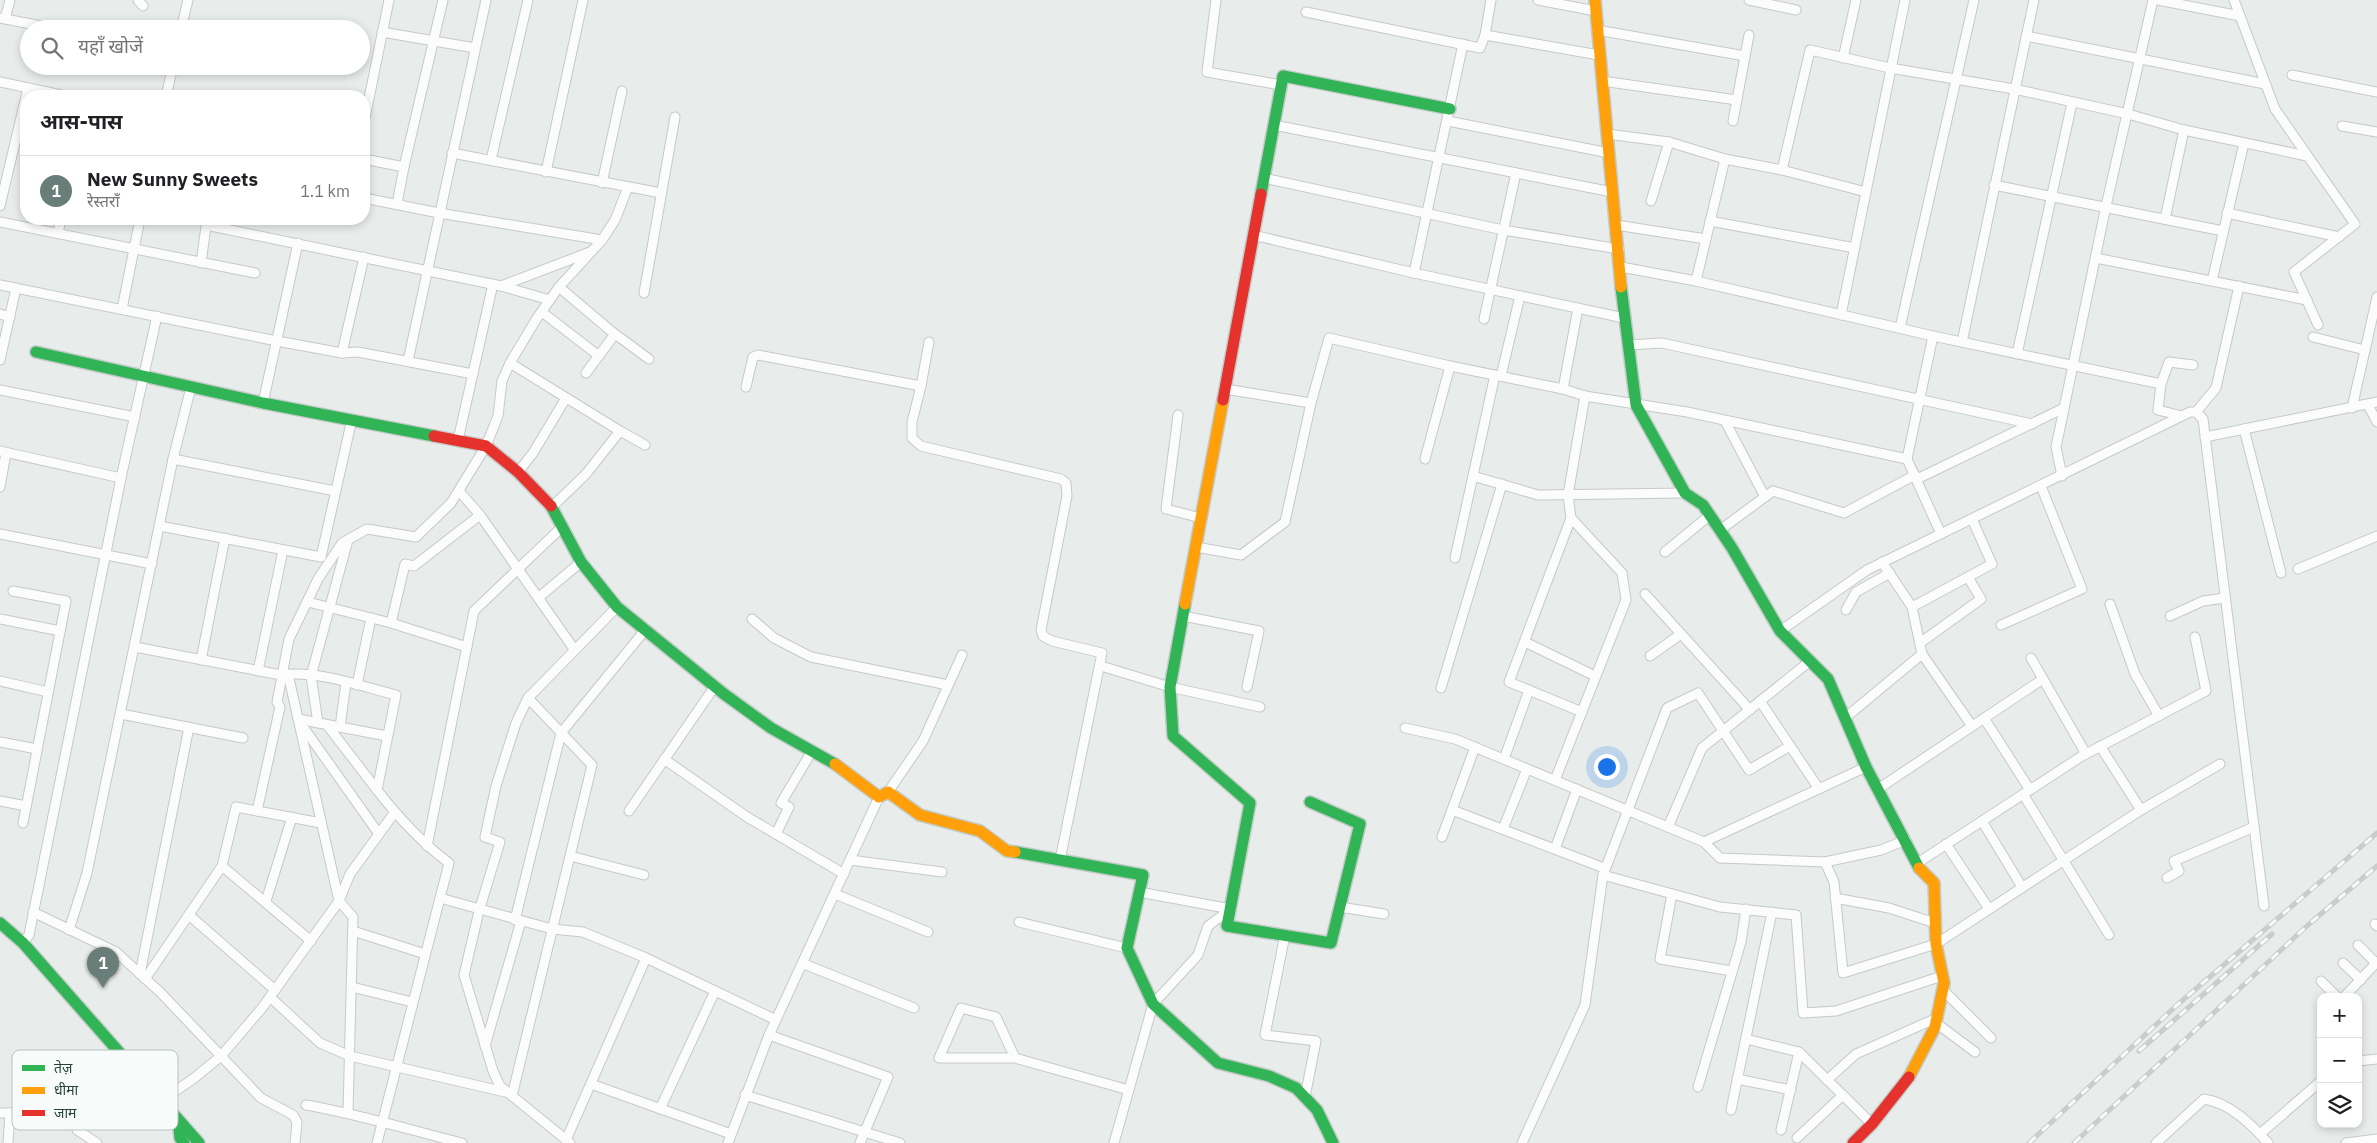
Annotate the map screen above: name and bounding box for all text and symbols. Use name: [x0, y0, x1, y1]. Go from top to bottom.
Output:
search box: [20, 20, 370, 75]
icon: search: [38, 34, 66, 62]
text: यहाँ खोजें: [78, 34, 143, 58]
text: आस-पास: [40, 107, 123, 135]
text: New Sunny Sweets: [87, 167, 258, 191]
text: 1: [51, 181, 61, 201]
text: 1.1 km: [300, 181, 350, 201]
text: रेस्तराँ: [87, 191, 120, 211]
your location: [1594, 754, 1620, 780]
pin: 1: [87, 947, 119, 988]
map controls: [2317, 993, 2362, 1128]
button: +: [2317, 993, 2362, 1038]
button: −: [2317, 1038, 2362, 1083]
legend: [12, 1050, 178, 1130]
text: तेज़: [54, 1059, 73, 1077]
text: धीमा: [54, 1081, 79, 1099]
button: layers: [2317, 1083, 2362, 1128]
text: जाम: [54, 1104, 77, 1122]

